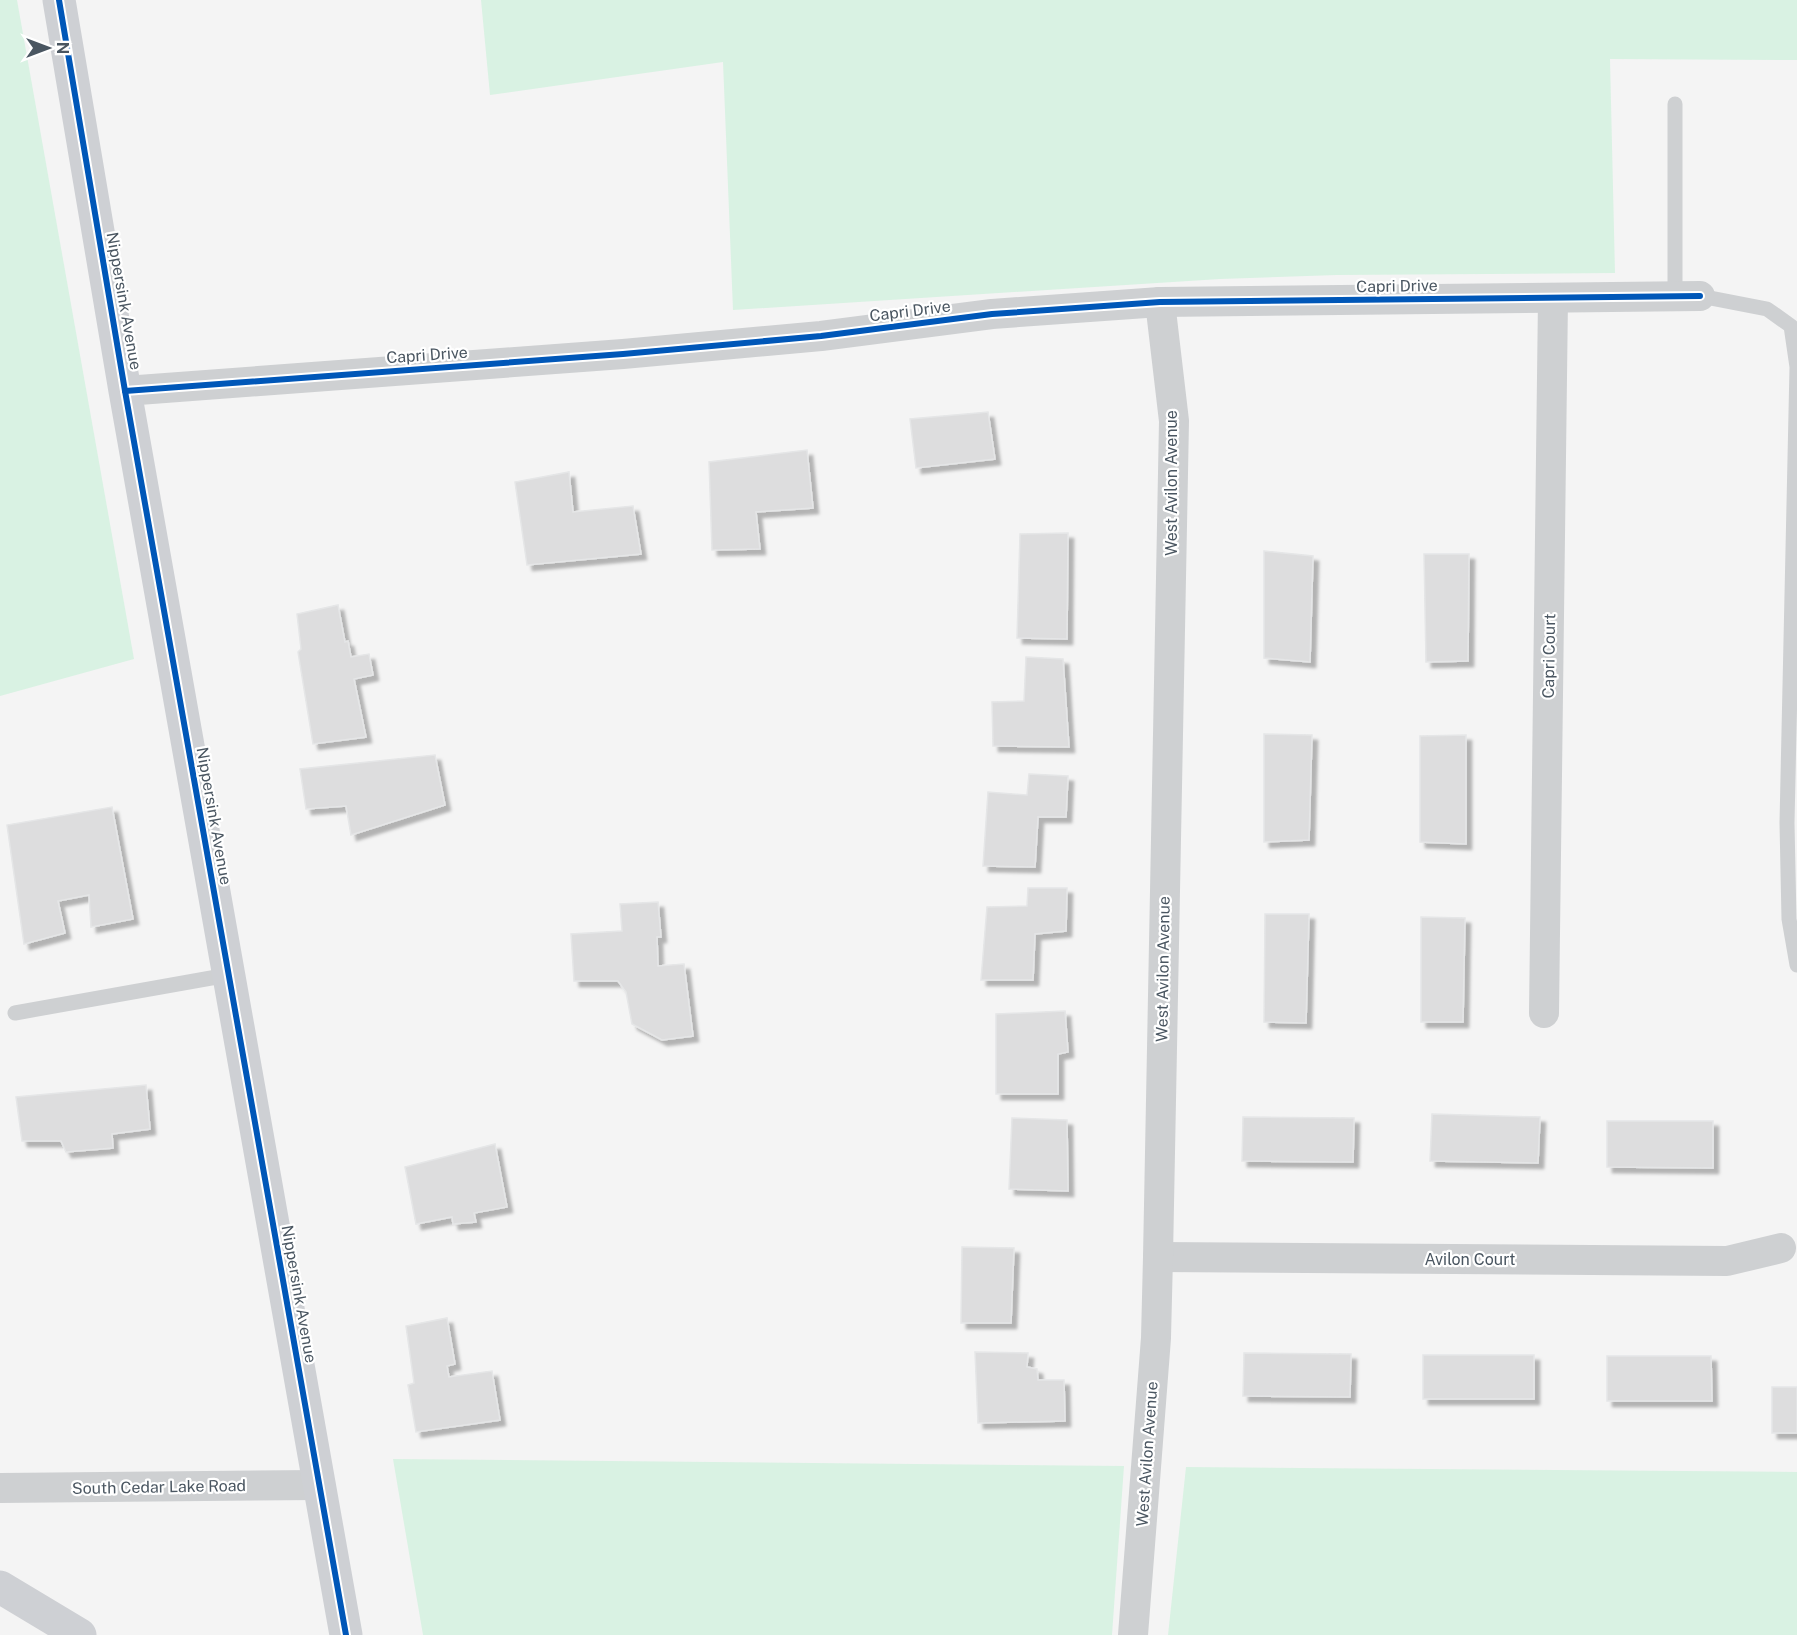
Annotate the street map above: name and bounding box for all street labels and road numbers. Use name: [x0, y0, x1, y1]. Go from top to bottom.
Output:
street label: Nippersink Avenue: [103, 231, 145, 371]
street label: Capri Drive: [1356, 276, 1438, 296]
street label: Capri Drive: [868, 297, 952, 325]
street label: Capri Drive: [386, 343, 468, 367]
street label: West Avilon Avenue: [1162, 410, 1181, 556]
street label: Capri Court: [1539, 613, 1559, 699]
street label: Nippersink Avenue: [193, 746, 235, 886]
street label: West Avilon Avenue: [1152, 896, 1174, 1042]
street label: Nippersink Avenue: [278, 1224, 320, 1364]
street label: Avilon Court: [1425, 1250, 1515, 1269]
street label: West Avilon Avenue: [1132, 1381, 1162, 1527]
street label: South Cedar Lake Road: [72, 1476, 246, 1498]

